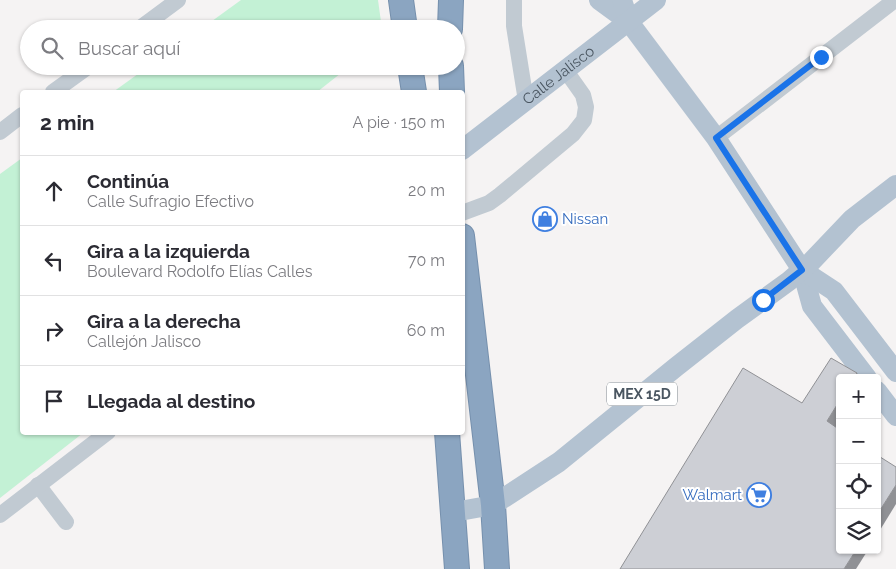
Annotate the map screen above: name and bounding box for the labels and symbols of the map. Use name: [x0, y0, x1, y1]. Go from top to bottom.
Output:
street label: Calle Jalisco: [519, 42, 598, 109]
route end: [810, 46, 833, 69]
shop icon: Nissan: [532, 206, 558, 232]
place label: Nissan: [562, 210, 608, 228]
route start: [752, 289, 775, 312]
road number: MEX 15D: [607, 382, 677, 406]
supermarket icon: Walmart: [746, 482, 772, 508]
place label: Walmart: [683, 486, 742, 504]

